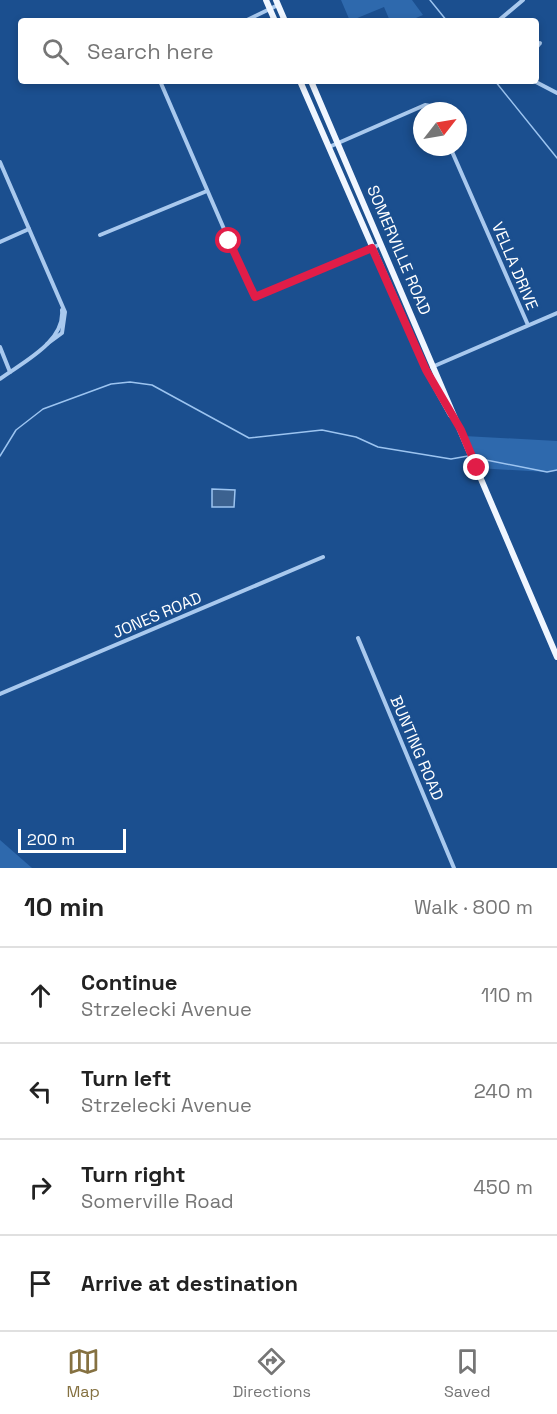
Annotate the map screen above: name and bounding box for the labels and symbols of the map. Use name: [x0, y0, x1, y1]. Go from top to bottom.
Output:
north arrow: [413, 102, 467, 156]
street label: SOMERVILLE ROAD: [362, 182, 436, 318]
street label: VELLA DRIVE: [487, 219, 543, 313]
route start: [215, 227, 241, 253]
route end: [463, 454, 489, 480]
street label: JONES ROAD: [109, 587, 205, 643]
street label: BUNTING ROAD: [385, 692, 449, 804]
scale bar: [18, 826, 126, 854]

